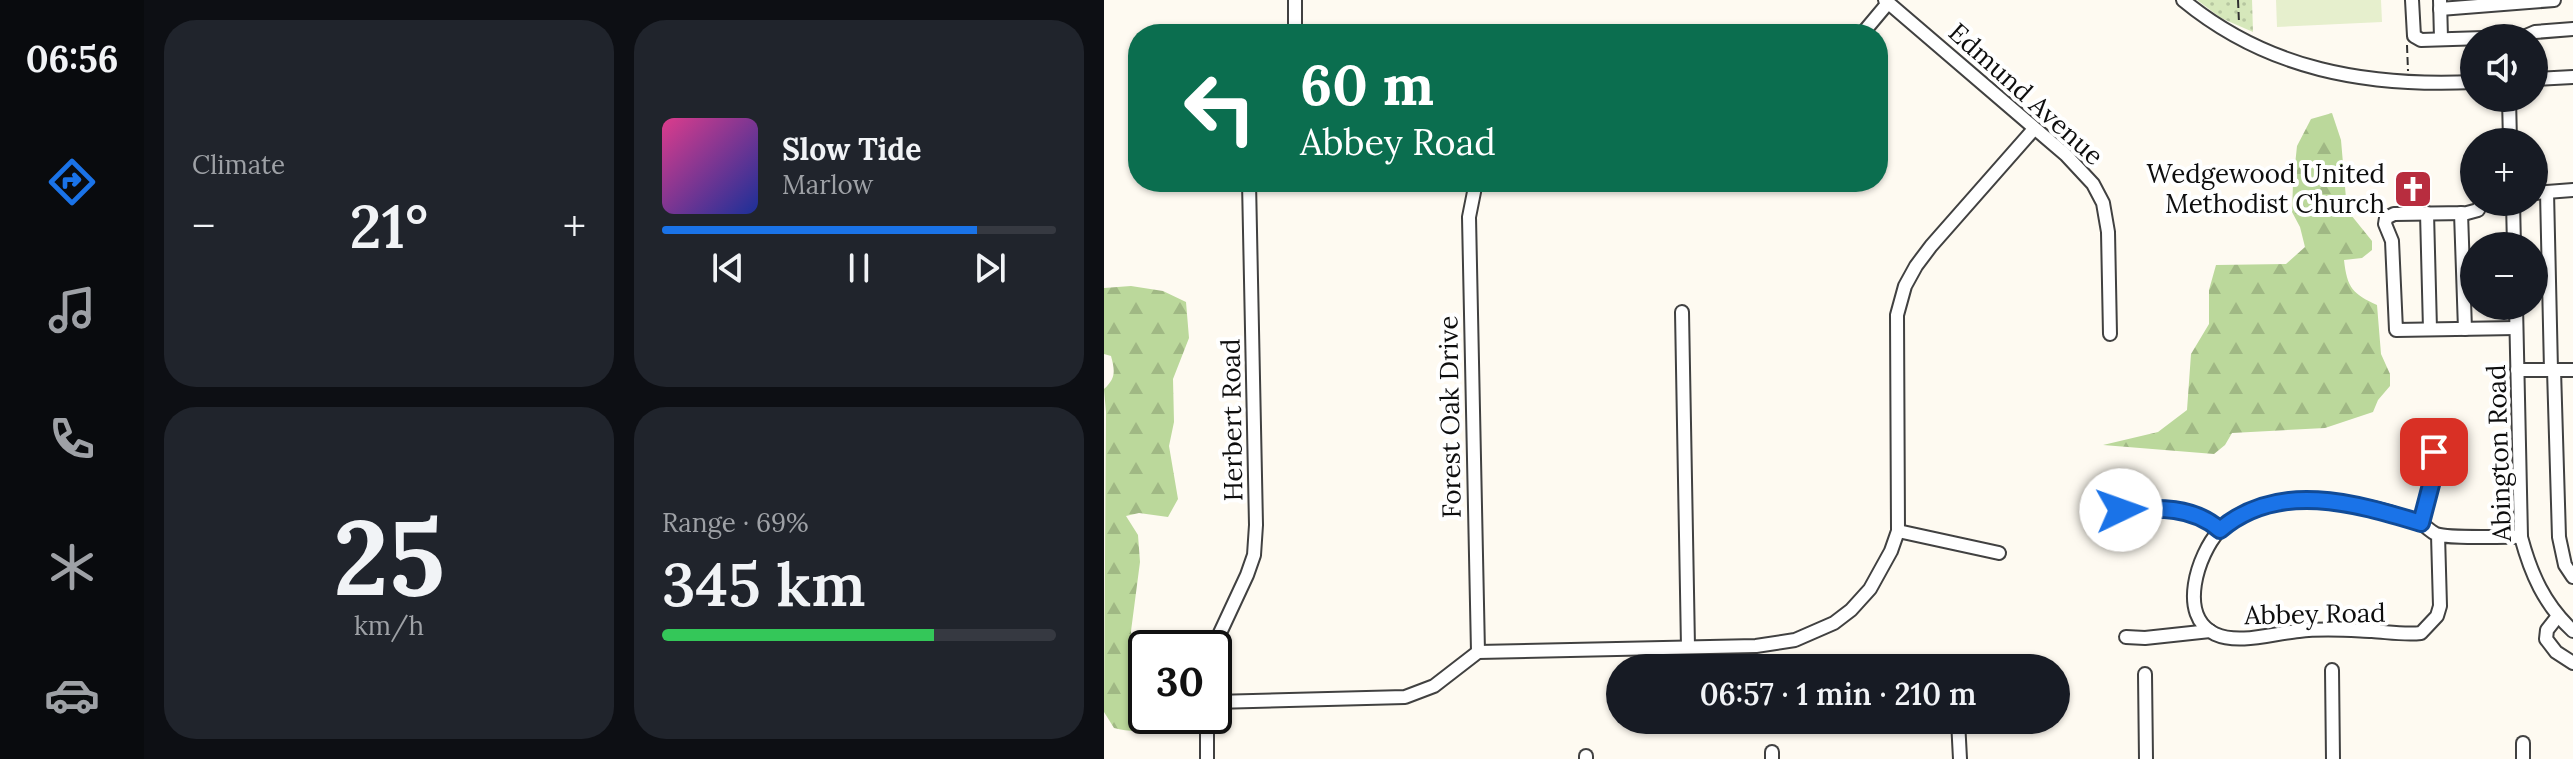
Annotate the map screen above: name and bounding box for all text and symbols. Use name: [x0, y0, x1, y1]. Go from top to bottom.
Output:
street label: Edmund Avenue: [1942, 15, 2111, 172]
map controls: [2460, 24, 2548, 320]
button: sound: [2460, 24, 2548, 112]
text: 06:56: [26, 36, 118, 82]
text: 60 m: [1300, 49, 1434, 120]
icon: left: [1168, 56, 1272, 160]
text: Abbey Road: [1300, 119, 1496, 165]
button: +: [2460, 128, 2548, 216]
text: Slow Tide: [782, 130, 921, 168]
text: Climate: [192, 148, 285, 181]
icon: directions: [44, 154, 100, 210]
place label: Wedgewood United Methodist Church: [2146, 157, 2385, 220]
text: Marlow: [782, 168, 873, 201]
church icon: Wedgewood United Methodist Church: [2392, 168, 2434, 210]
text: 21°: [350, 188, 428, 264]
text: −: [192, 198, 215, 254]
text: +: [563, 198, 586, 254]
button: −: [2460, 232, 2548, 320]
icon: previous: [706, 246, 750, 290]
icon: pause: [837, 246, 881, 290]
icon: next: [968, 246, 1012, 290]
icon: music: [44, 282, 100, 338]
street label: Forest Oak Drive: [1431, 315, 1468, 519]
street label: Herbert Road: [1214, 338, 1249, 502]
street label: Abington Road: [2479, 364, 2518, 543]
icon: phone: [44, 411, 100, 467]
pin: [2400, 418, 2468, 486]
icon: arrive: [2412, 430, 2456, 474]
position arrow: [2079, 468, 2163, 552]
text: 25: [333, 490, 445, 623]
text: Range · 69%: [662, 506, 809, 539]
icon: climate: [44, 539, 100, 595]
text: 345 km: [662, 546, 866, 622]
street label: Abbey Road: [2243, 596, 2386, 631]
text: km/h: [354, 609, 424, 642]
speed limit sign: 30: [1128, 630, 1232, 734]
icon: car: [44, 667, 100, 723]
text: 06:57 · 1 min · 210 m: [1700, 675, 1976, 713]

